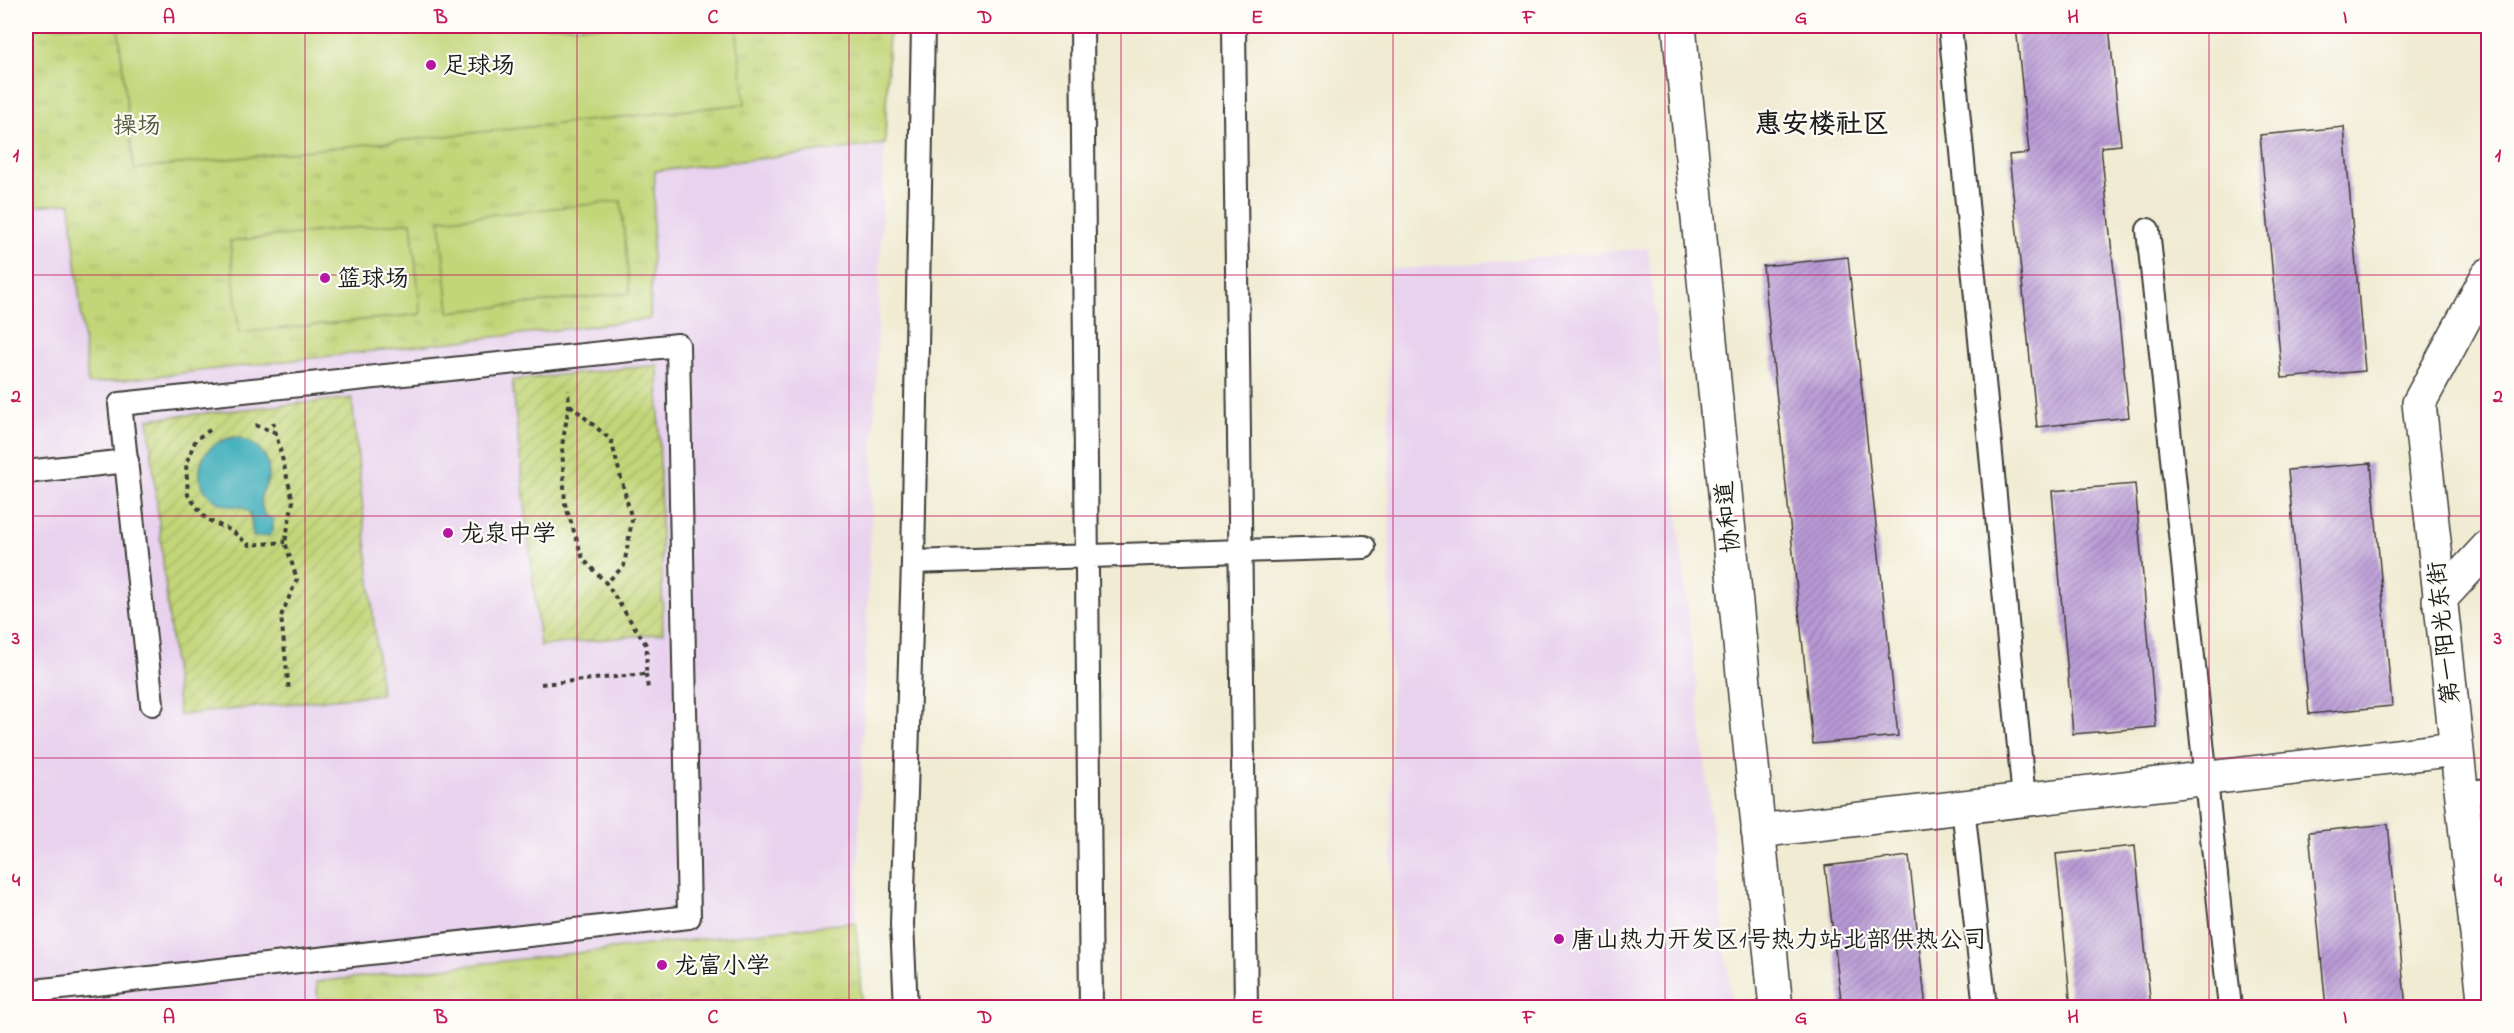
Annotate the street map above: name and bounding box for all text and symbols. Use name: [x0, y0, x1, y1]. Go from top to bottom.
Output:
text: A: [163, 4, 175, 33]
text: B: [433, 4, 448, 33]
text: C: [708, 4, 719, 33]
text: D: [977, 4, 992, 33]
text: E: [1251, 4, 1263, 33]
text: F: [1522, 4, 1536, 33]
text: G: [1795, 4, 1808, 33]
text: H: [2067, 4, 2079, 33]
text: I: [2343, 4, 2348, 33]
place label: 足球场: [443, 50, 515, 85]
marker: 足球场: [424, 58, 438, 72]
district label: 惠安楼社区: [1755, 106, 1890, 145]
park label: 操场: [113, 110, 161, 145]
text: 1: [13, 142, 20, 171]
text: 1: [2495, 142, 2502, 171]
place label: 篮球场: [337, 263, 409, 298]
marker: 篮球场: [318, 271, 332, 285]
text: 2: [10, 383, 21, 412]
text: 2: [2492, 383, 2503, 412]
street label: 协和道: [1708, 479, 1751, 554]
place label: 龙泉中学: [460, 518, 556, 553]
marker: 龙泉中学: [441, 526, 455, 540]
street label: 第一阳光东街: [2421, 559, 2470, 706]
text: 3: [11, 625, 20, 654]
text: 3: [2493, 625, 2502, 654]
text: 4: [12, 867, 21, 896]
text: 4: [2494, 867, 2503, 896]
place label: 唐山热力开发区1号热力站北部供热公司: [1571, 924, 1987, 959]
marker: 唐山热力开发区1号热力站北部供热公司: [1552, 932, 1566, 946]
place label: 龙富小学: [674, 950, 770, 985]
marker: 龙富小学: [655, 958, 669, 972]
text: A: [163, 1004, 175, 1033]
text: B: [433, 1004, 448, 1033]
text: C: [708, 1004, 719, 1033]
text: D: [977, 1004, 992, 1033]
text: E: [1251, 1004, 1263, 1033]
text: F: [1522, 1004, 1536, 1033]
text: G: [1795, 1004, 1808, 1033]
text: H: [2067, 1004, 2079, 1033]
text: I: [2343, 1004, 2348, 1033]

